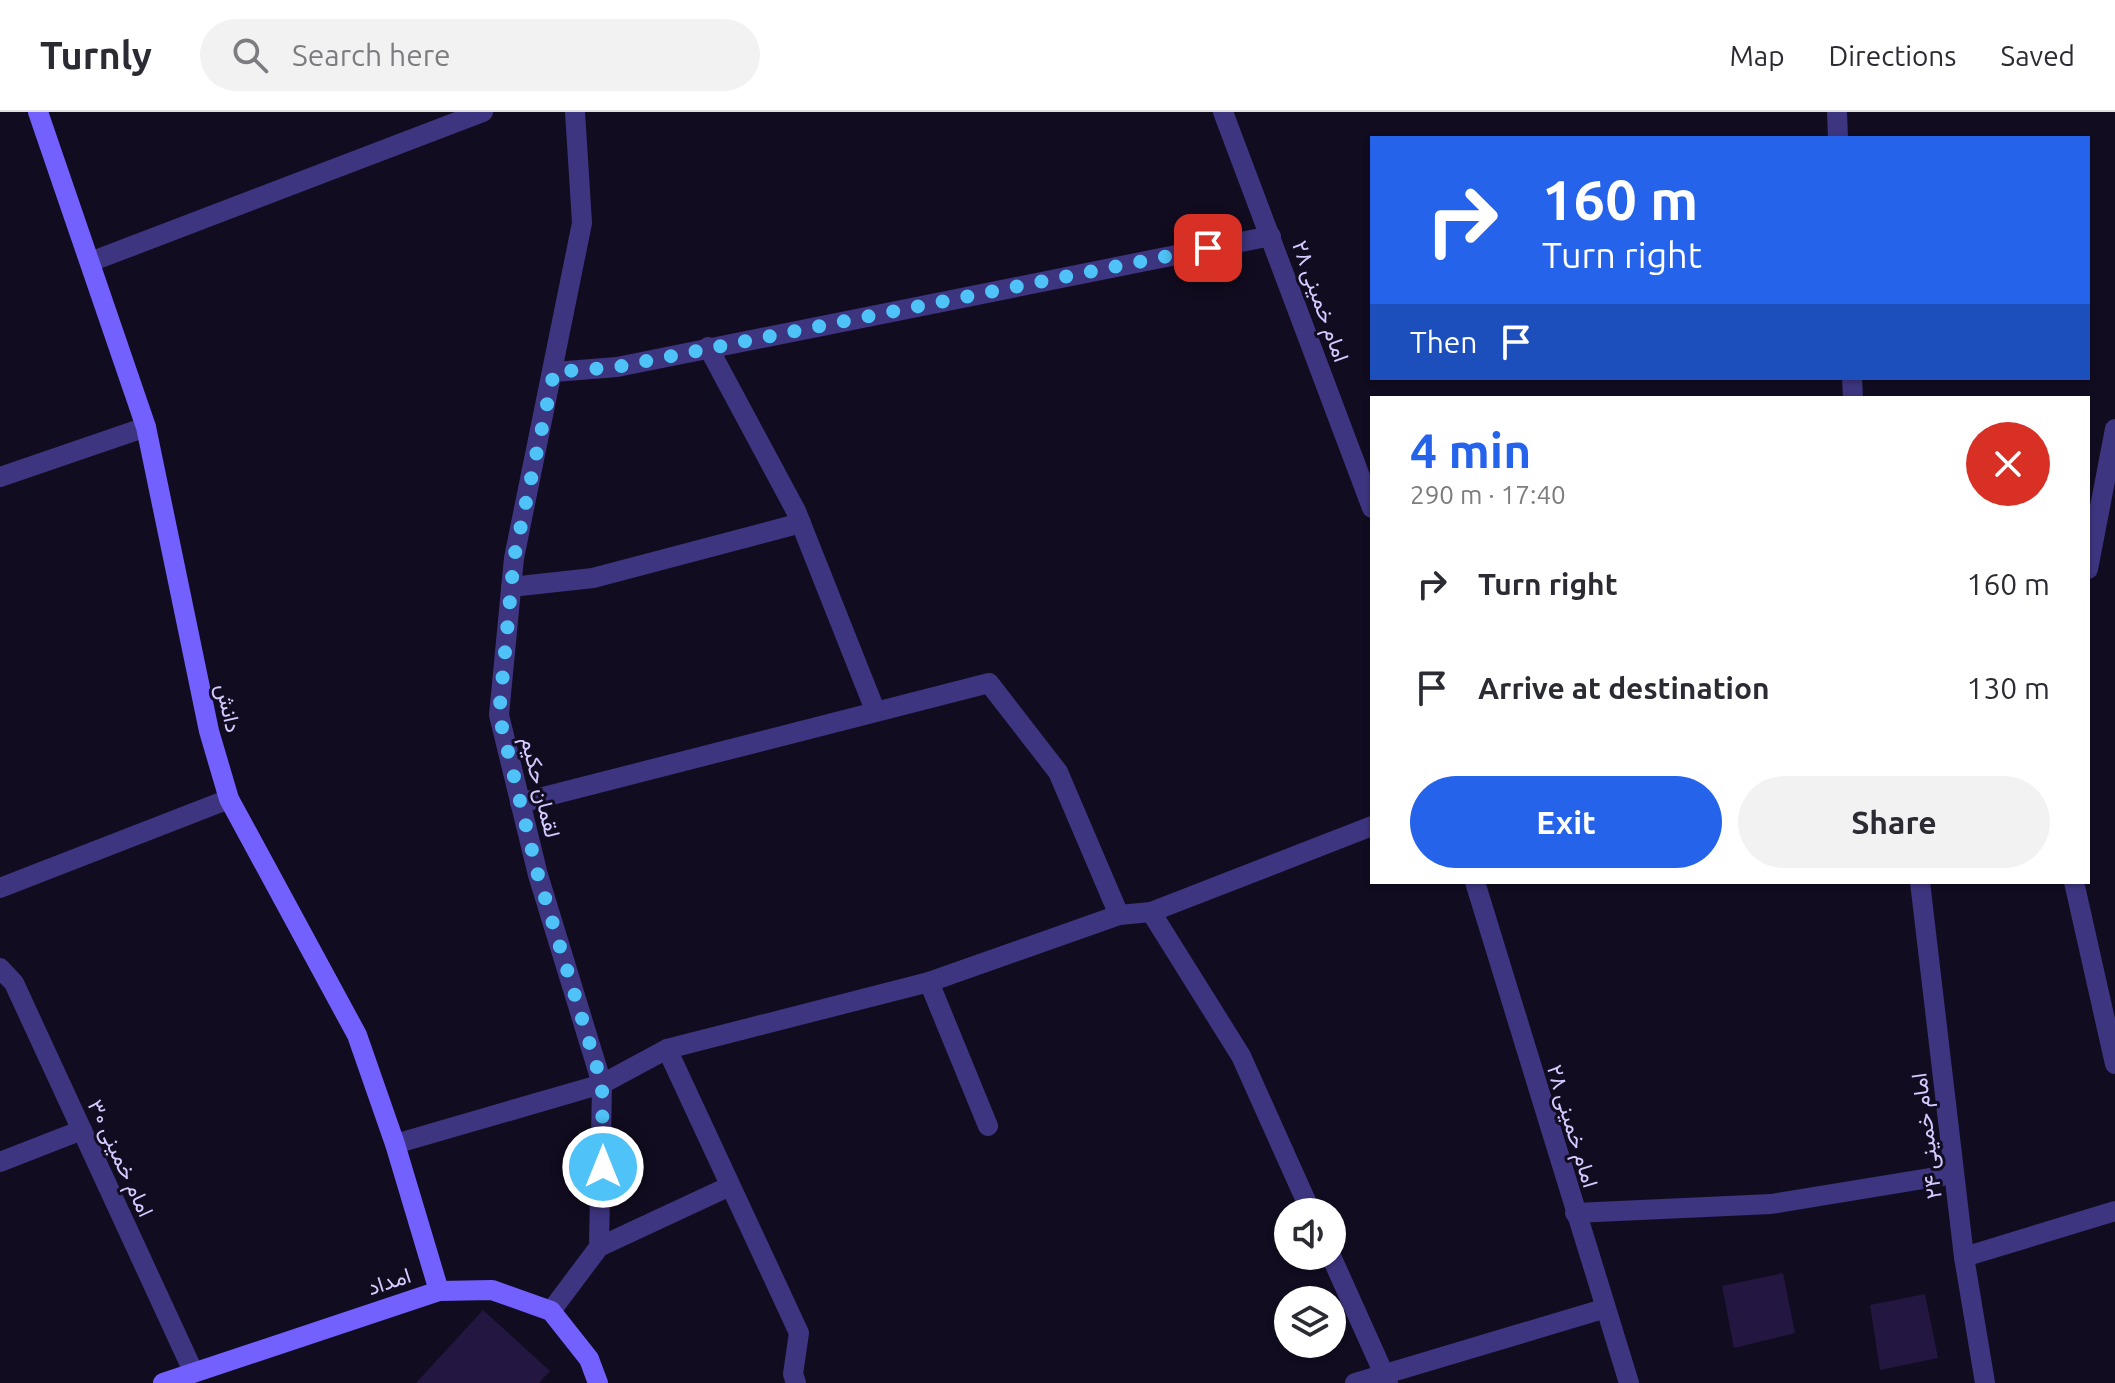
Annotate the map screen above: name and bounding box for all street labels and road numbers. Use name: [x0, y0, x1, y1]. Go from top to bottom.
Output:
street label: امام خمینی ۲۸: [1285, 237, 1355, 366]
street label: دانش: [210, 681, 247, 735]
street label: لقمان حکیم: [514, 734, 566, 841]
street label: امام خمینی ۲۸: [1540, 1061, 1604, 1191]
street label: امام خمینی ۲۴: [1905, 1071, 1949, 1201]
street label: امام خمینی ۳۰: [81, 1095, 160, 1222]
street label: امداد: [364, 1262, 414, 1299]

